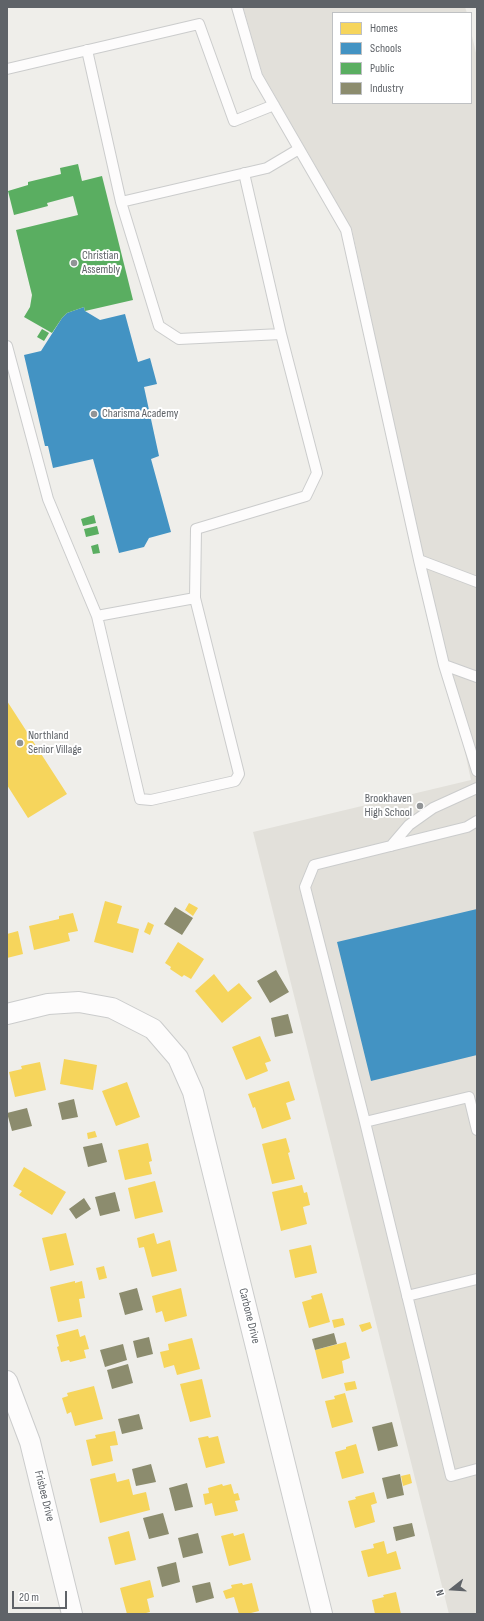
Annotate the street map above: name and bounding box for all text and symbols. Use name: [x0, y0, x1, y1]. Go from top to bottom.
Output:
legend: [332, 12, 472, 104]
text: Homes: [370, 21, 398, 36]
text: Schools: [370, 41, 402, 56]
text: Public: [370, 61, 395, 76]
text: Industry: [370, 81, 404, 96]
place label: Christian Assembly: [82, 249, 120, 277]
marker: Christian Assembly: [69, 258, 79, 268]
place label: Charisma Academy: [102, 407, 178, 421]
marker: Charisma Academy: [89, 409, 99, 419]
place label: Northland Senior Village: [28, 729, 82, 757]
marker: Northland Senior Village: [15, 738, 25, 748]
place label: Brookhaven High School: [365, 792, 412, 820]
marker: Brookhaven High School: [415, 801, 425, 811]
street label: Carbone Drive: [235, 1287, 263, 1345]
street label: Frisbee Drive: [31, 1469, 57, 1523]
north arrow: [432, 1569, 472, 1609]
scale bar: [14, 1583, 69, 1609]
text: N: [433, 1588, 447, 1597]
text: 20 m: [19, 1590, 39, 1605]

